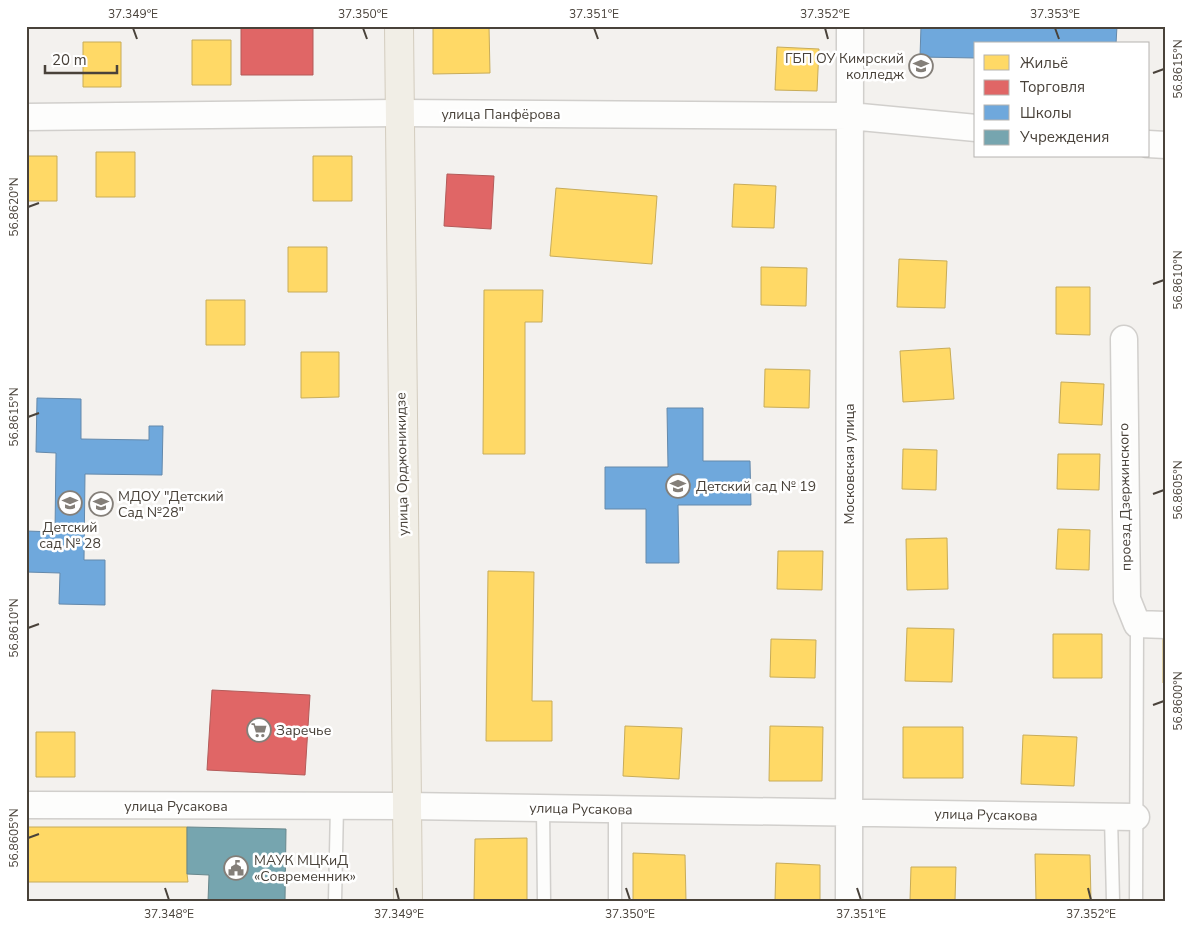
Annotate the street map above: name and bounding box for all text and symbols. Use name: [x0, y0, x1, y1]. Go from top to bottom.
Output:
text: 37.349°E: [108, 6, 158, 22]
text: 37.350°E: [338, 6, 388, 22]
text: 37.351°E: [569, 6, 619, 22]
text: 37.352°E: [800, 6, 850, 22]
text: 37.353°E: [1030, 6, 1080, 22]
text: 56.8615°N: [1170, 39, 1186, 99]
scale bar: [45, 42, 118, 74]
legend: [974, 42, 1150, 158]
place label: ГБП ОУ Кимрский колледж: [785, 49, 904, 84]
text: 20 m: [52, 50, 87, 70]
school or university icon: ГБП ОУ Кимрский колледж: [908, 53, 934, 79]
text: Жильё: [1020, 53, 1068, 73]
text: Торговля: [1020, 77, 1085, 97]
text: Школы: [1020, 103, 1072, 123]
street label: улица Панфёрова: [441, 105, 561, 124]
text: Учреждения: [1019, 127, 1109, 147]
text: 56.8620°N: [6, 177, 22, 237]
text: 56.8610°N: [1170, 250, 1186, 310]
text: 56.8615°N: [6, 387, 22, 447]
street label: улица Орджоникидзе: [391, 392, 413, 536]
street label: Московская улица: [840, 403, 859, 525]
street label: проезд Дзержинского: [1114, 423, 1136, 571]
text: 56.8605°N: [1170, 460, 1186, 520]
school or university icon: Детский сад № 19: [665, 473, 691, 499]
place label: Детский сад № 19: [696, 477, 816, 496]
place label: МДОУ "Детский Сад №28": [118, 487, 224, 522]
school or university icon: Детский сад № 28: [57, 490, 83, 516]
school or university icon: МДОУ "Детский Сад №28": [88, 491, 114, 517]
place label: Детский сад № 28: [39, 518, 101, 553]
text: 56.8610°N: [6, 598, 22, 658]
text: 56.8600°N: [1170, 671, 1186, 731]
supermarket icon: Заречье: [246, 717, 272, 743]
place label: Заречье: [276, 721, 331, 740]
street label: улица Русакова: [124, 797, 228, 816]
street label: улица Русакова: [529, 799, 633, 819]
street label: улица Русакова: [934, 805, 1038, 825]
text: 56.8605°N: [6, 808, 22, 868]
place label: МАУК МЦКиД «Современник»: [254, 851, 356, 886]
public building icon: МАУК МЦКиД «Современник»: [223, 855, 249, 881]
text: 37.348°E: [144, 906, 194, 922]
text: 37.349°E: [374, 906, 424, 922]
text: 37.350°E: [605, 906, 655, 922]
text: 37.351°E: [836, 906, 886, 922]
text: 37.352°E: [1066, 906, 1116, 922]

